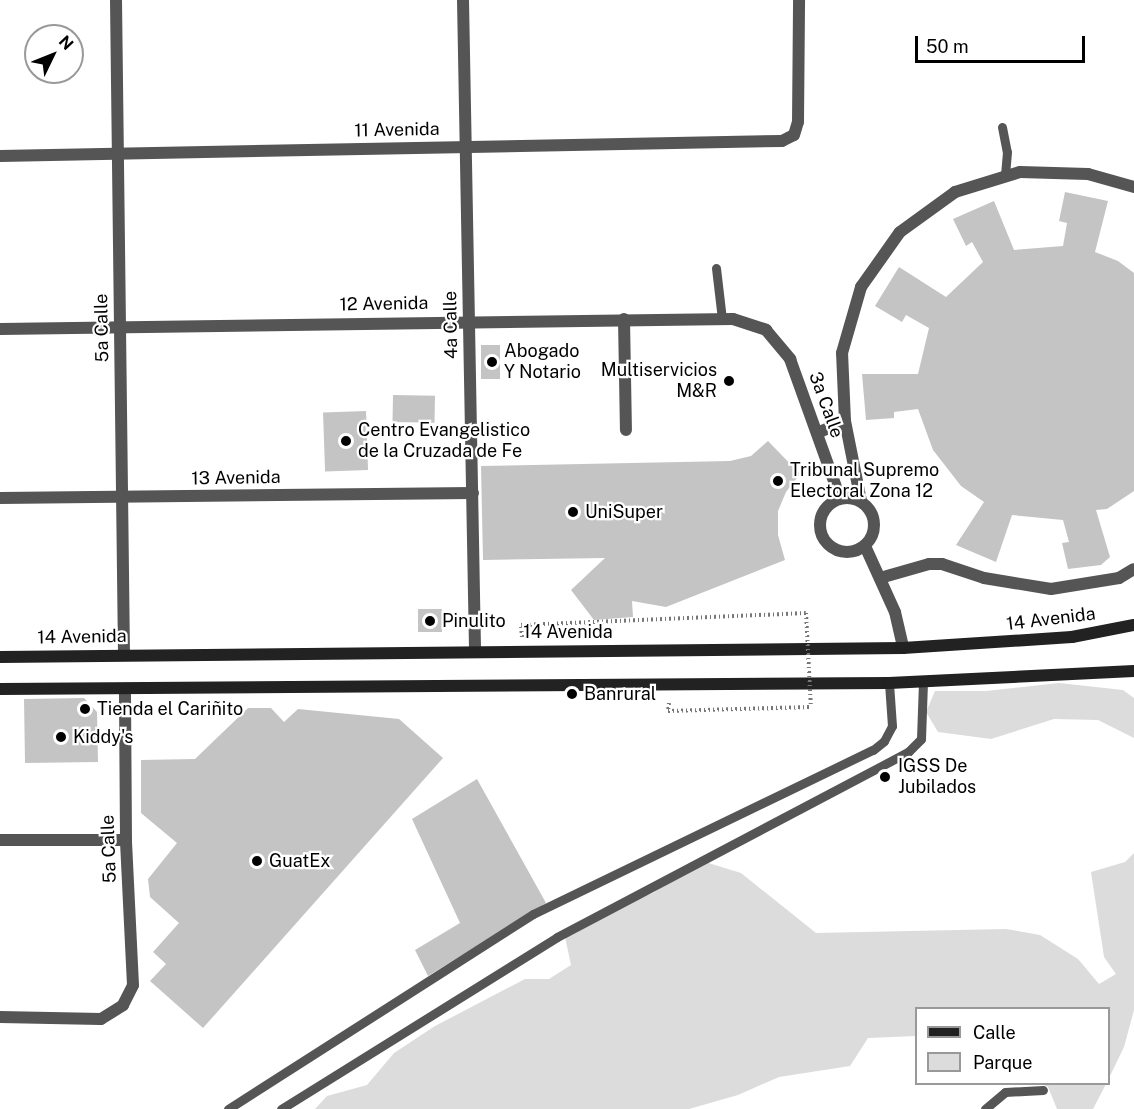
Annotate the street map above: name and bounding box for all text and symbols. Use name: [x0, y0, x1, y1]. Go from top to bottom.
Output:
north arrow: [24, 24, 84, 84]
scale bar: [918, 24, 1088, 62]
text: N: [55, 32, 77, 54]
text: 50 m: [926, 36, 969, 57]
street label: 11 Avenida: [354, 118, 440, 142]
street label: 4a Calle: [440, 291, 462, 359]
street label: 12 Avenida: [339, 292, 429, 316]
street label: 5a Calle: [91, 294, 113, 362]
place label: Abogado Y Notario: [504, 341, 581, 384]
marker: Abogado Y Notario: [485, 355, 499, 369]
place label: Multiservicios M&R: [601, 360, 717, 403]
street label: 3a Calle: [804, 369, 848, 441]
marker: Multiservicios M&R: [722, 374, 736, 388]
place label: Centro Evangelistico de la Cruzada de Fe: [358, 420, 530, 462]
marker: Centro Evangelistico de la Cruzada de Fe: [339, 434, 353, 448]
place label: Tribunal Supremo Electoral Zona 12: [790, 460, 939, 502]
street label: 13 Avenida: [191, 466, 281, 490]
marker: Tribunal Supremo Electoral Zona 12: [771, 474, 785, 488]
place label: UniSuper: [585, 501, 663, 523]
marker: UniSuper: [566, 505, 580, 519]
street label: 14 Avenida: [1005, 603, 1097, 635]
place label: Pinulito: [442, 610, 506, 632]
marker: Pinulito: [423, 614, 437, 628]
street label: 14 Avenida: [523, 621, 613, 643]
street label: 14 Avenida: [37, 625, 127, 649]
place label: Banrural: [584, 683, 656, 705]
marker: Banrural: [565, 687, 579, 701]
place label: Tienda el Cariñito: [97, 698, 243, 720]
marker: Tienda el Cariñito: [78, 702, 92, 716]
place label: Kiddy's: [73, 726, 133, 748]
marker: Kiddy's: [54, 730, 68, 744]
place label: IGSS De Jubilados: [898, 756, 976, 798]
marker: IGSS De Jubilados: [876, 768, 894, 786]
street label: 5a Calle: [97, 814, 121, 884]
place label: GuatEx: [269, 850, 330, 872]
marker: GuatEx: [250, 854, 264, 868]
legend: [915, 1007, 1110, 1085]
text: Calle: [973, 1022, 1016, 1043]
text: Parque: [973, 1052, 1033, 1073]

